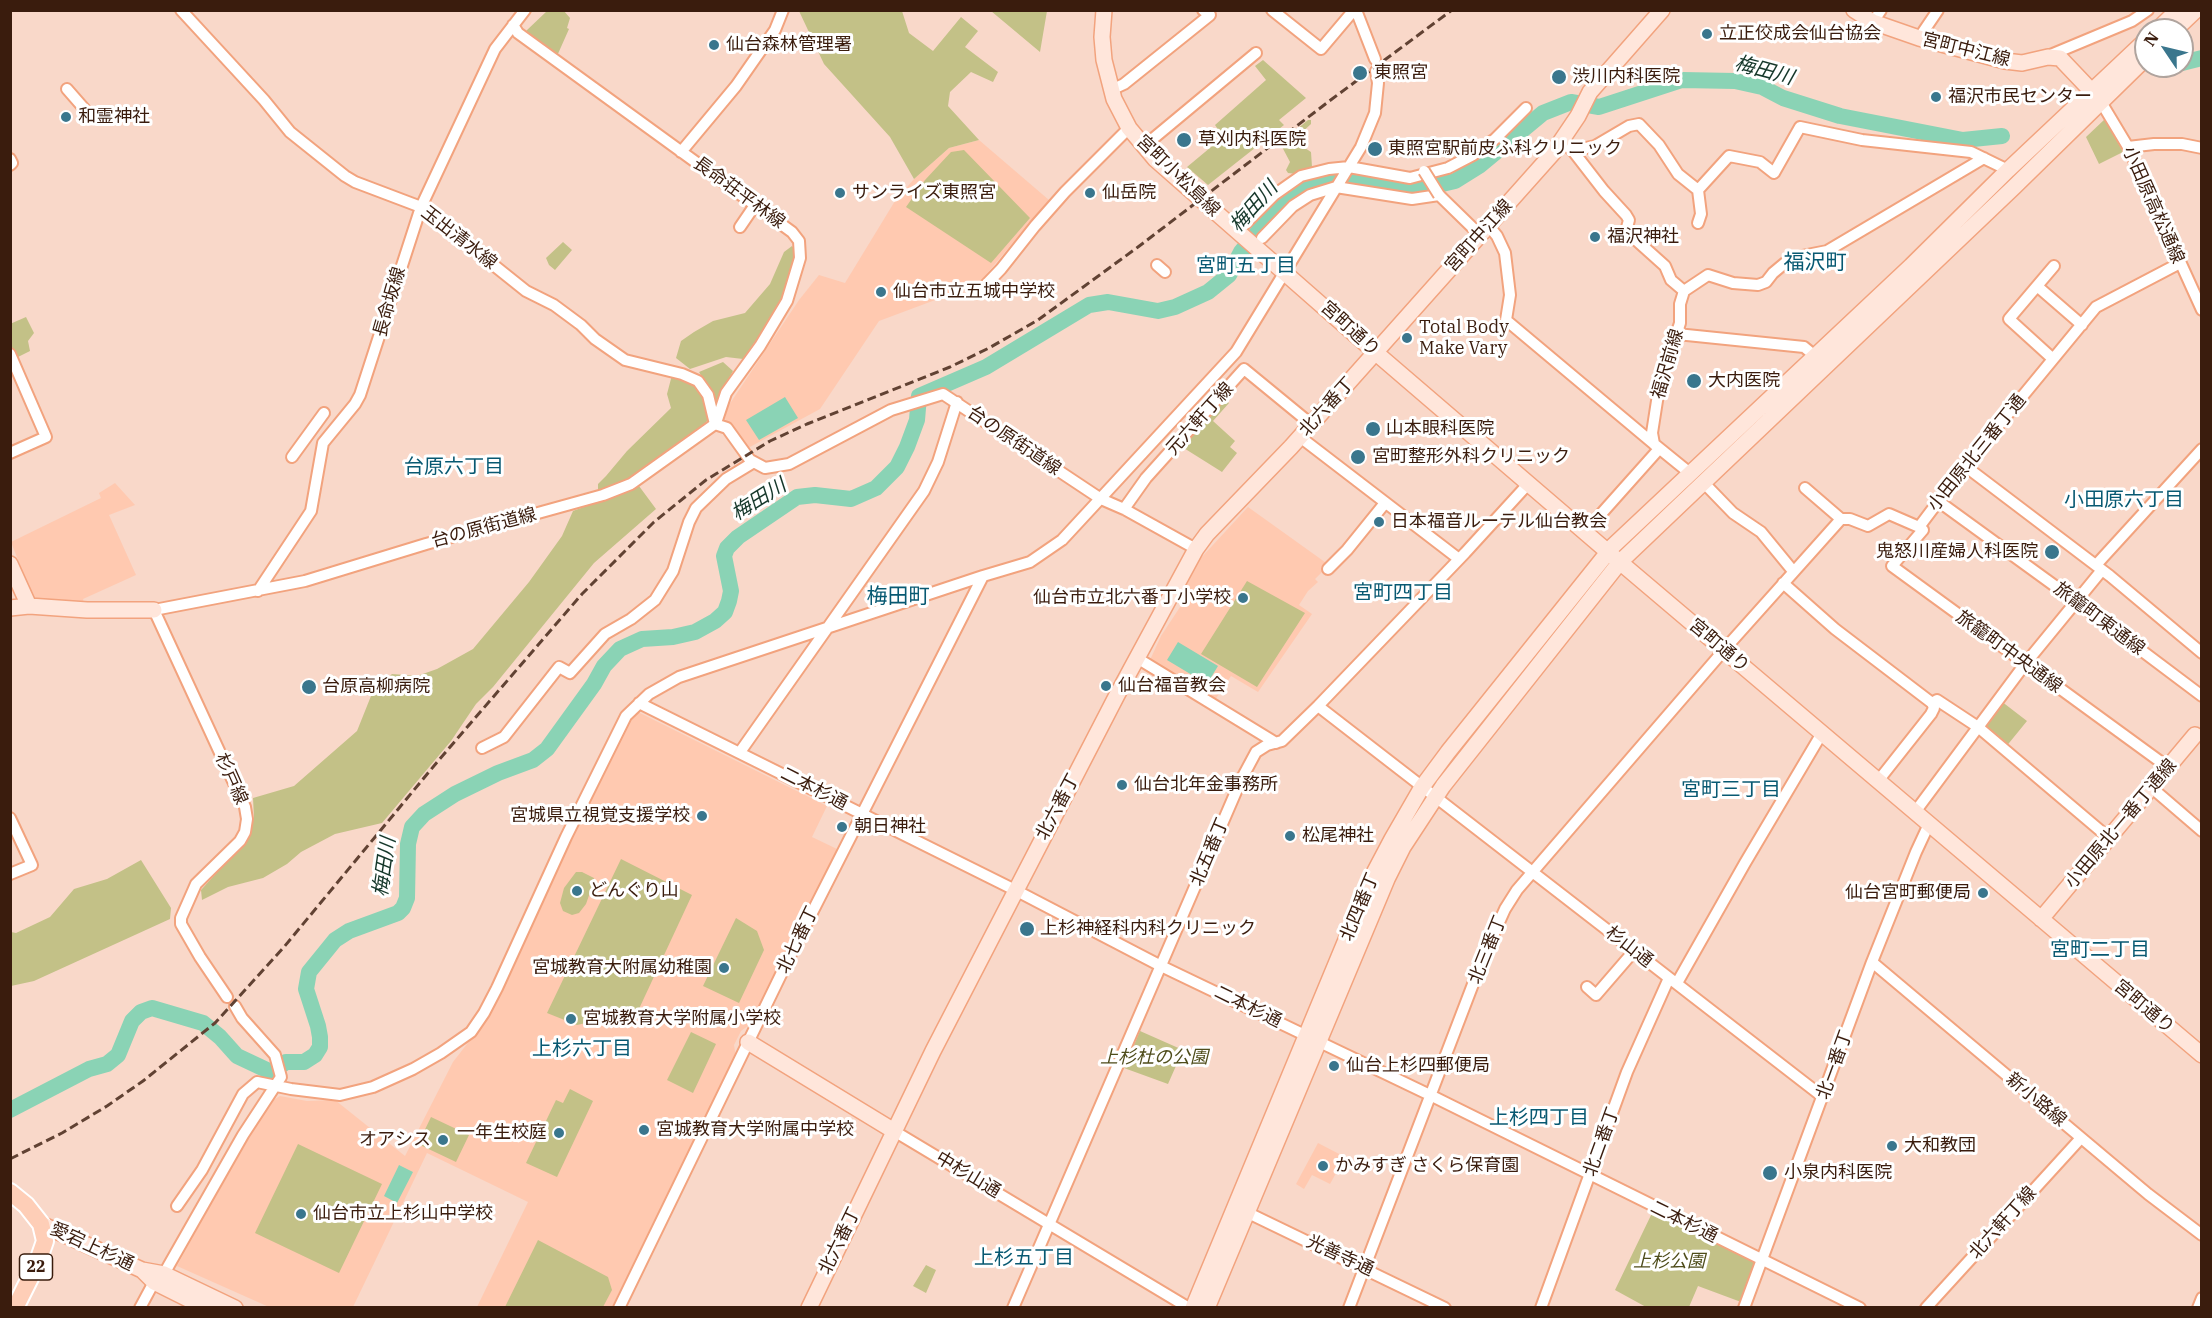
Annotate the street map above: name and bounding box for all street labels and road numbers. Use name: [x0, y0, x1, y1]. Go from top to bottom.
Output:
street label: 宮町中江線: [1920, 29, 2012, 71]
street label: 宮町小松島線: [1132, 131, 1224, 221]
street label: 小田原高松通線: [2118, 143, 2188, 267]
street label: 長命荘平林線: [689, 153, 789, 233]
street label: 宮町中江線: [1441, 195, 1517, 277]
street label: 玉出清水線: [417, 202, 501, 274]
street label: 長命坂線: [370, 264, 410, 340]
street label: 宮町通り: [1316, 297, 1384, 361]
street label: 福沢前線: [1648, 326, 1688, 402]
street label: 北六番丁: [1295, 373, 1359, 441]
street label: 元六軒丁線: [1162, 378, 1238, 460]
street label: 小田原北三番丁通: [1923, 390, 2031, 516]
street label: 台の原街道線: [963, 402, 1065, 480]
street label: 台の原街道線: [429, 504, 539, 552]
street label: 旅籠町東通線: [2049, 578, 2149, 660]
street label: 旅籠町中央通線: [1952, 606, 2066, 698]
street label: 宮町通り: [1684, 615, 1754, 677]
street label: 杉戸線: [210, 750, 252, 808]
street label: 小田原北一番丁通線: [2061, 755, 2181, 893]
street label: 二本杉通: [777, 763, 851, 815]
street label: 北六番丁: [1032, 770, 1084, 844]
street label: 北五番丁: [1186, 815, 1234, 889]
street label: 北四番丁: [1336, 870, 1384, 944]
street label: 北七番丁: [773, 903, 823, 977]
street label: 北三番丁: [1465, 913, 1511, 987]
street label: 杉山通: [1601, 922, 1657, 972]
street label: 宮町通り: [2109, 976, 2179, 1038]
street label: 二本杉通: [1211, 982, 1285, 1032]
street label: 北一番丁: [1813, 1027, 1857, 1103]
street label: 新小路線: [2001, 1069, 2071, 1131]
street label: 北二番丁: [1580, 1104, 1624, 1180]
street label: 中杉山通: [932, 1147, 1004, 1203]
street label: 北六軒丁線: [1965, 1182, 2041, 1264]
street label: 二本杉通: [1647, 1197, 1721, 1247]
street label: 北六番丁: [815, 1204, 865, 1278]
street label: 愛宕上杉通: [47, 1218, 137, 1276]
street label: 光善寺通: [1303, 1231, 1377, 1281]
road number: 22: [20, 1254, 52, 1280]

